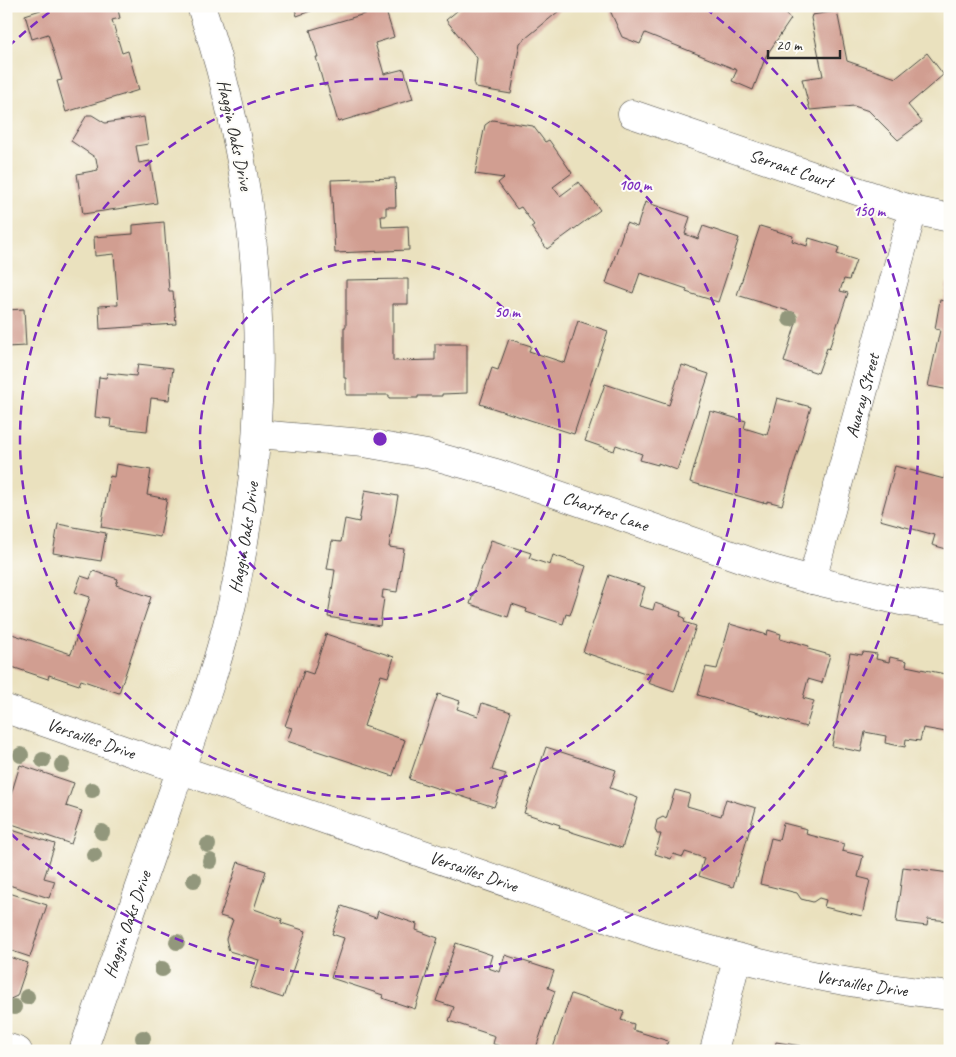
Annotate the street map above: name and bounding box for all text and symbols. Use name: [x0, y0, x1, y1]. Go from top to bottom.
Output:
scale bar: [768, 28, 841, 60]
text: 20 m: [776, 36, 803, 55]
street label: Haggin Oaks Drive: [213, 78, 258, 193]
street label: Serrant Court: [746, 144, 839, 194]
text: 100 m: [619, 176, 653, 195]
text: 150 m: [853, 202, 887, 221]
text: 50 m: [494, 303, 521, 322]
street label: Auaray Street: [840, 349, 885, 440]
centre of rings: [371, 430, 389, 448]
street label: Haggin Oaks Drive: [224, 480, 263, 595]
street label: Chartres Lane: [560, 486, 652, 537]
street label: Versailles Drive: [44, 713, 139, 764]
street label: Versailles Drive: [427, 846, 522, 897]
street label: Haggin Oaks Drive: [98, 867, 156, 981]
street label: Versailles Drive: [815, 965, 910, 1002]

